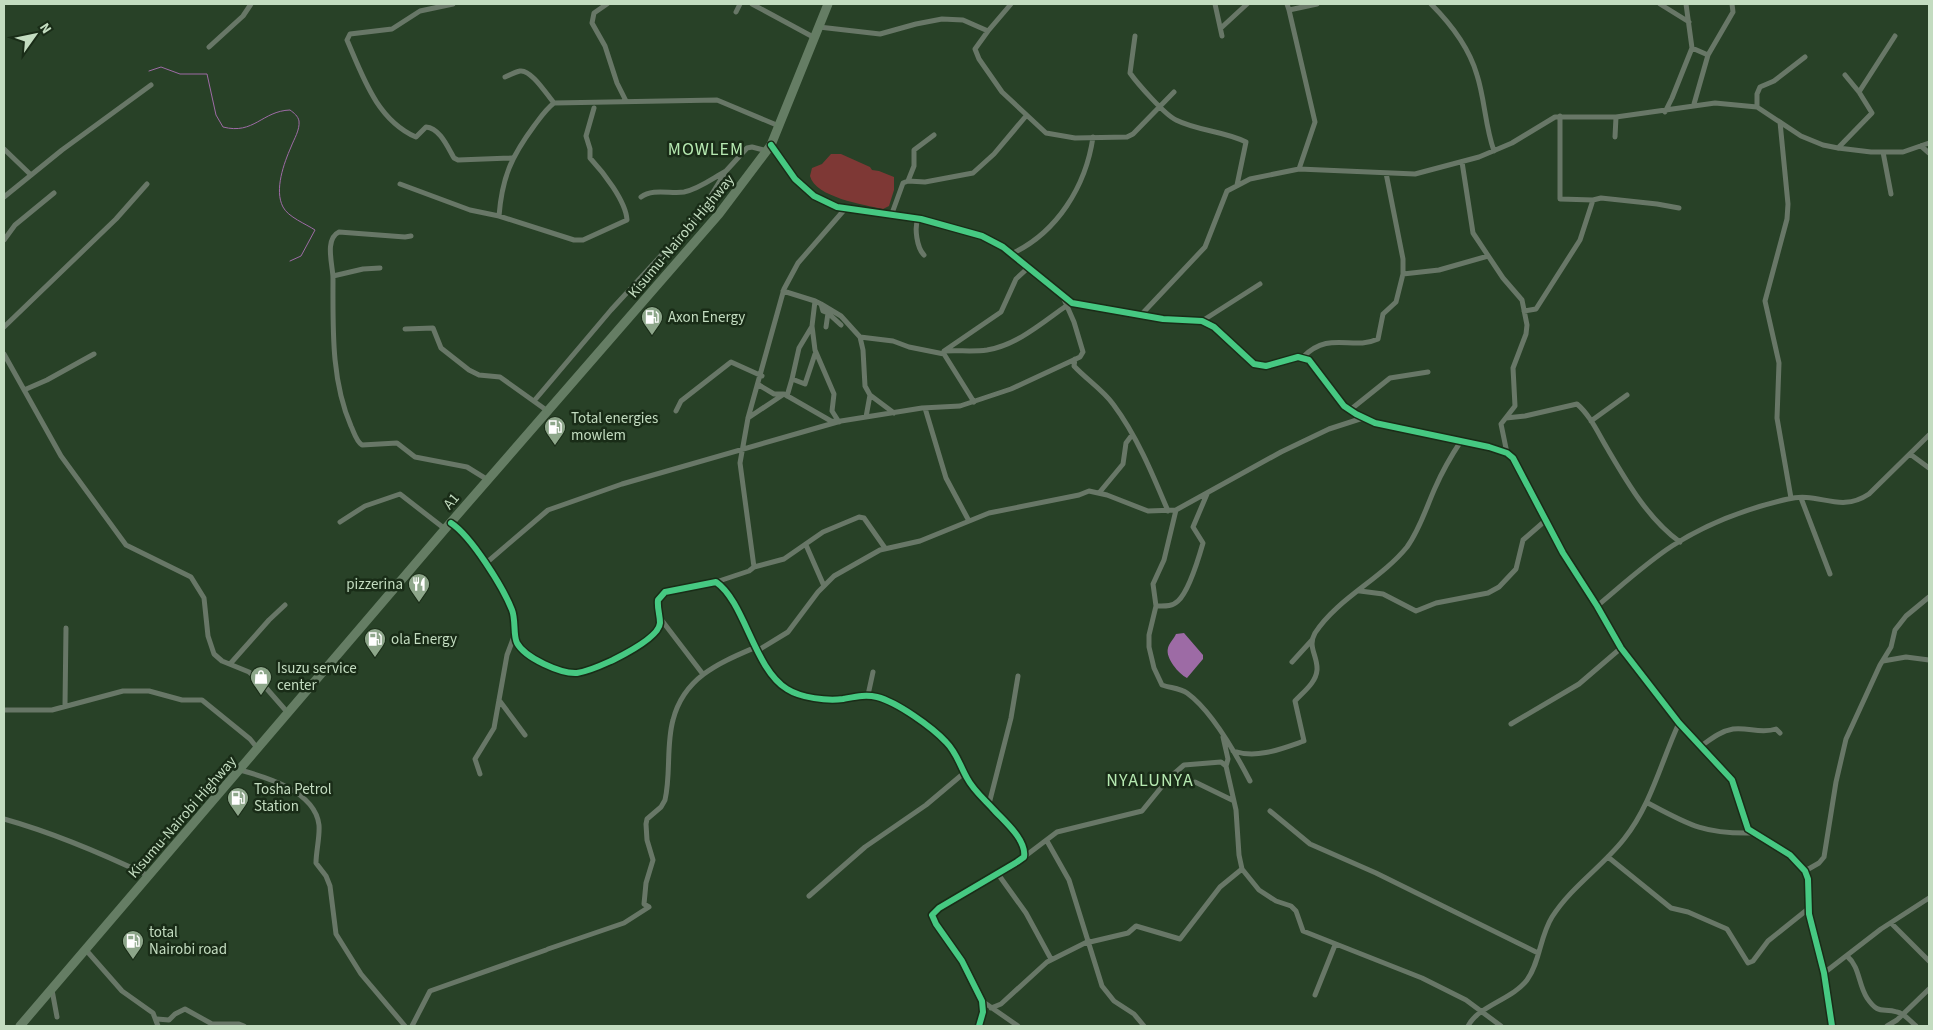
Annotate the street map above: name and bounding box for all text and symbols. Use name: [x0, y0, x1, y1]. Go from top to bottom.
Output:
north arrow: [10, 10, 60, 60]
text: N: [34, 19, 56, 38]
district label: MOWLEM: [668, 137, 744, 162]
street label: Kisumu-Nairobi Highway: [623, 170, 739, 303]
fuel station icon: Axon Energy: [640, 305, 664, 336]
place label: Axon Energy: [668, 307, 745, 328]
place label: Total energies mowlem: [571, 408, 658, 446]
fuel station icon: Total energies mowlem: [543, 415, 567, 446]
street label: A1: [438, 489, 464, 514]
restaurant icon: pizzerina: [407, 572, 431, 603]
place label: pizzerina: [346, 574, 403, 595]
fuel station icon: ola Energy: [363, 627, 387, 658]
place label: ola Energy: [391, 629, 457, 650]
place label: Isuzu service center: [277, 658, 357, 696]
shop icon: Isuzu service center: [249, 665, 273, 696]
street label: Kisumu-Nairobi Highway: [123, 752, 241, 883]
district label: NYALUNYA: [1106, 768, 1194, 793]
place label: Tosha Petrol Station: [254, 779, 332, 817]
fuel station icon: Tosha Petrol Station: [226, 786, 250, 817]
place label: total Nairobi road: [149, 922, 227, 960]
fuel station icon: total Nairobi road: [121, 929, 145, 960]

